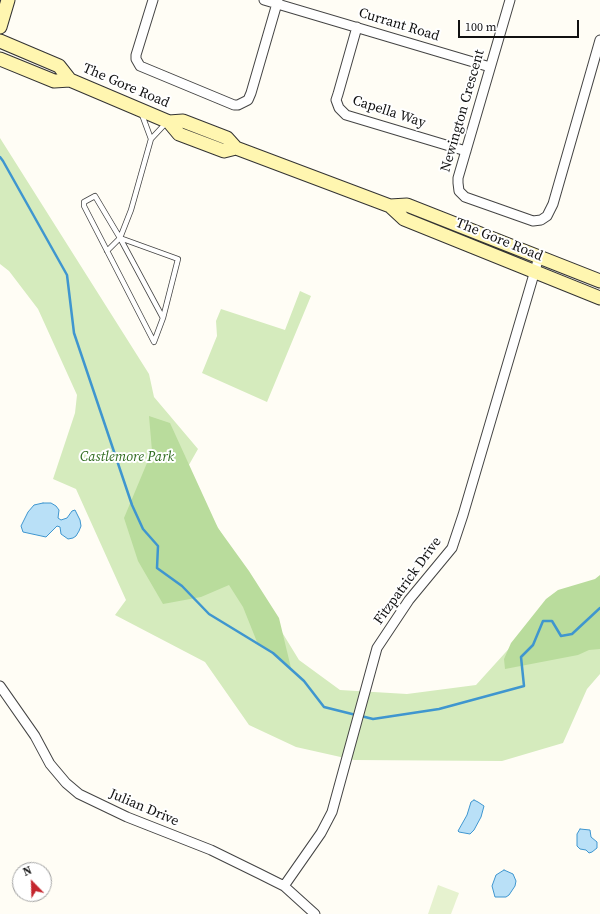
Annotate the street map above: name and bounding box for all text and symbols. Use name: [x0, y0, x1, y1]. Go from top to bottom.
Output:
street label: Currant Road: [357, 5, 441, 45]
scale bar: [460, 12, 581, 38]
text: 100 m: [465, 19, 497, 35]
street label: Newington Crescent: [437, 48, 489, 174]
street label: The Gore Road: [80, 60, 172, 112]
street label: Capella Way: [350, 92, 428, 132]
street label: The Gore Road: [453, 215, 545, 265]
park label: Castlemore Park: [80, 449, 174, 465]
street label: Fitzpatrick Drive: [371, 534, 445, 628]
street label: Julian Drive: [107, 786, 181, 830]
north arrow: [12, 862, 52, 902]
text: N: [21, 863, 34, 880]

